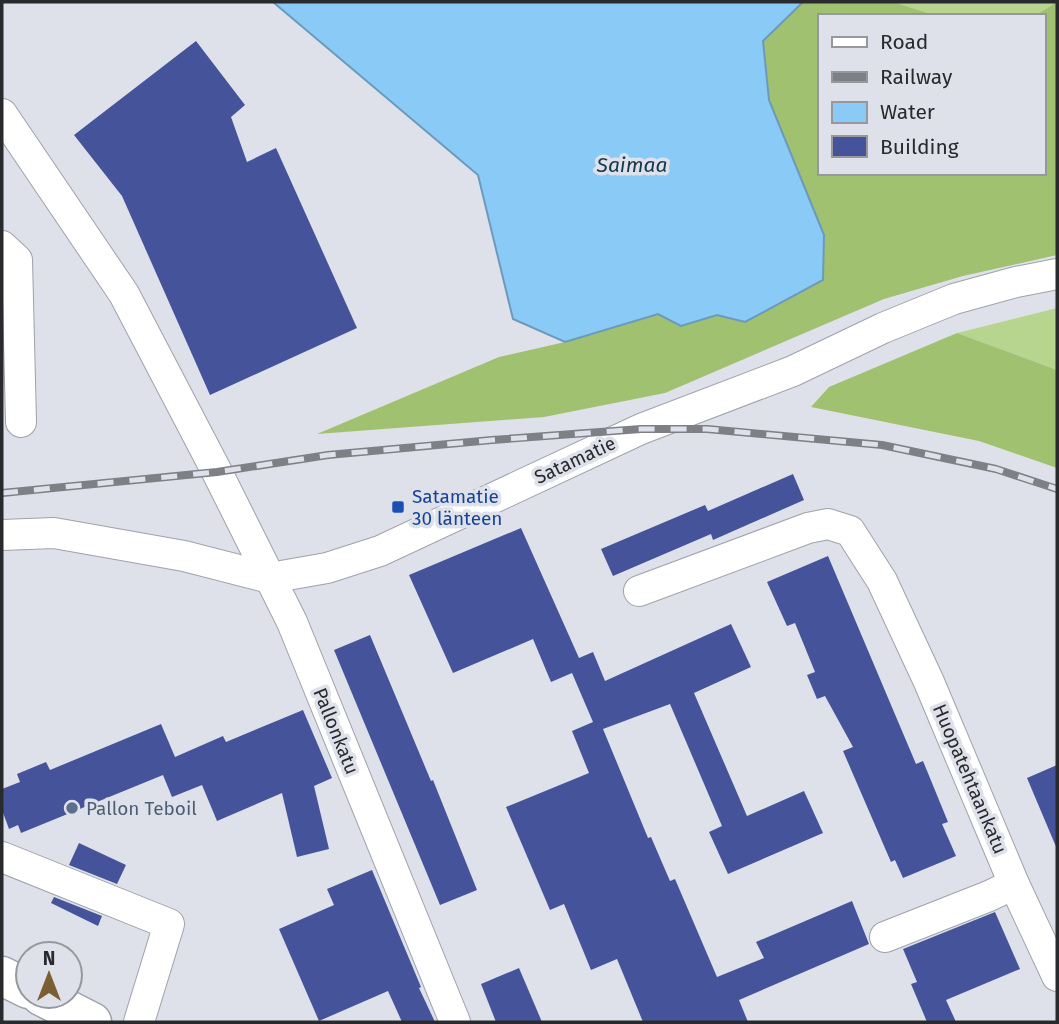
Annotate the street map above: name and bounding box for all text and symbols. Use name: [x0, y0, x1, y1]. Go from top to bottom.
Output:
legend: [818, 14, 1045, 175]
text: Road: [880, 29, 928, 55]
text: Railway: [880, 64, 953, 90]
text: Water: [880, 99, 935, 125]
text: Building: [880, 134, 959, 160]
water label: Saimaa: [596, 152, 667, 178]
street label: Satamatie: [531, 431, 619, 489]
place label: Satamatie 30 länteen: [412, 485, 502, 530]
marker: Satamatie 30 länteen: [390, 499, 406, 515]
street label: Pallonkatu: [308, 684, 364, 778]
street label: Huopatehtaankatu: [928, 701, 1012, 857]
place label: Pallon Teboil: [86, 797, 197, 820]
marker: Pallon Teboil: [64, 800, 80, 816]
north arrow: [14, 940, 84, 1010]
text: N: [43, 947, 55, 970]

